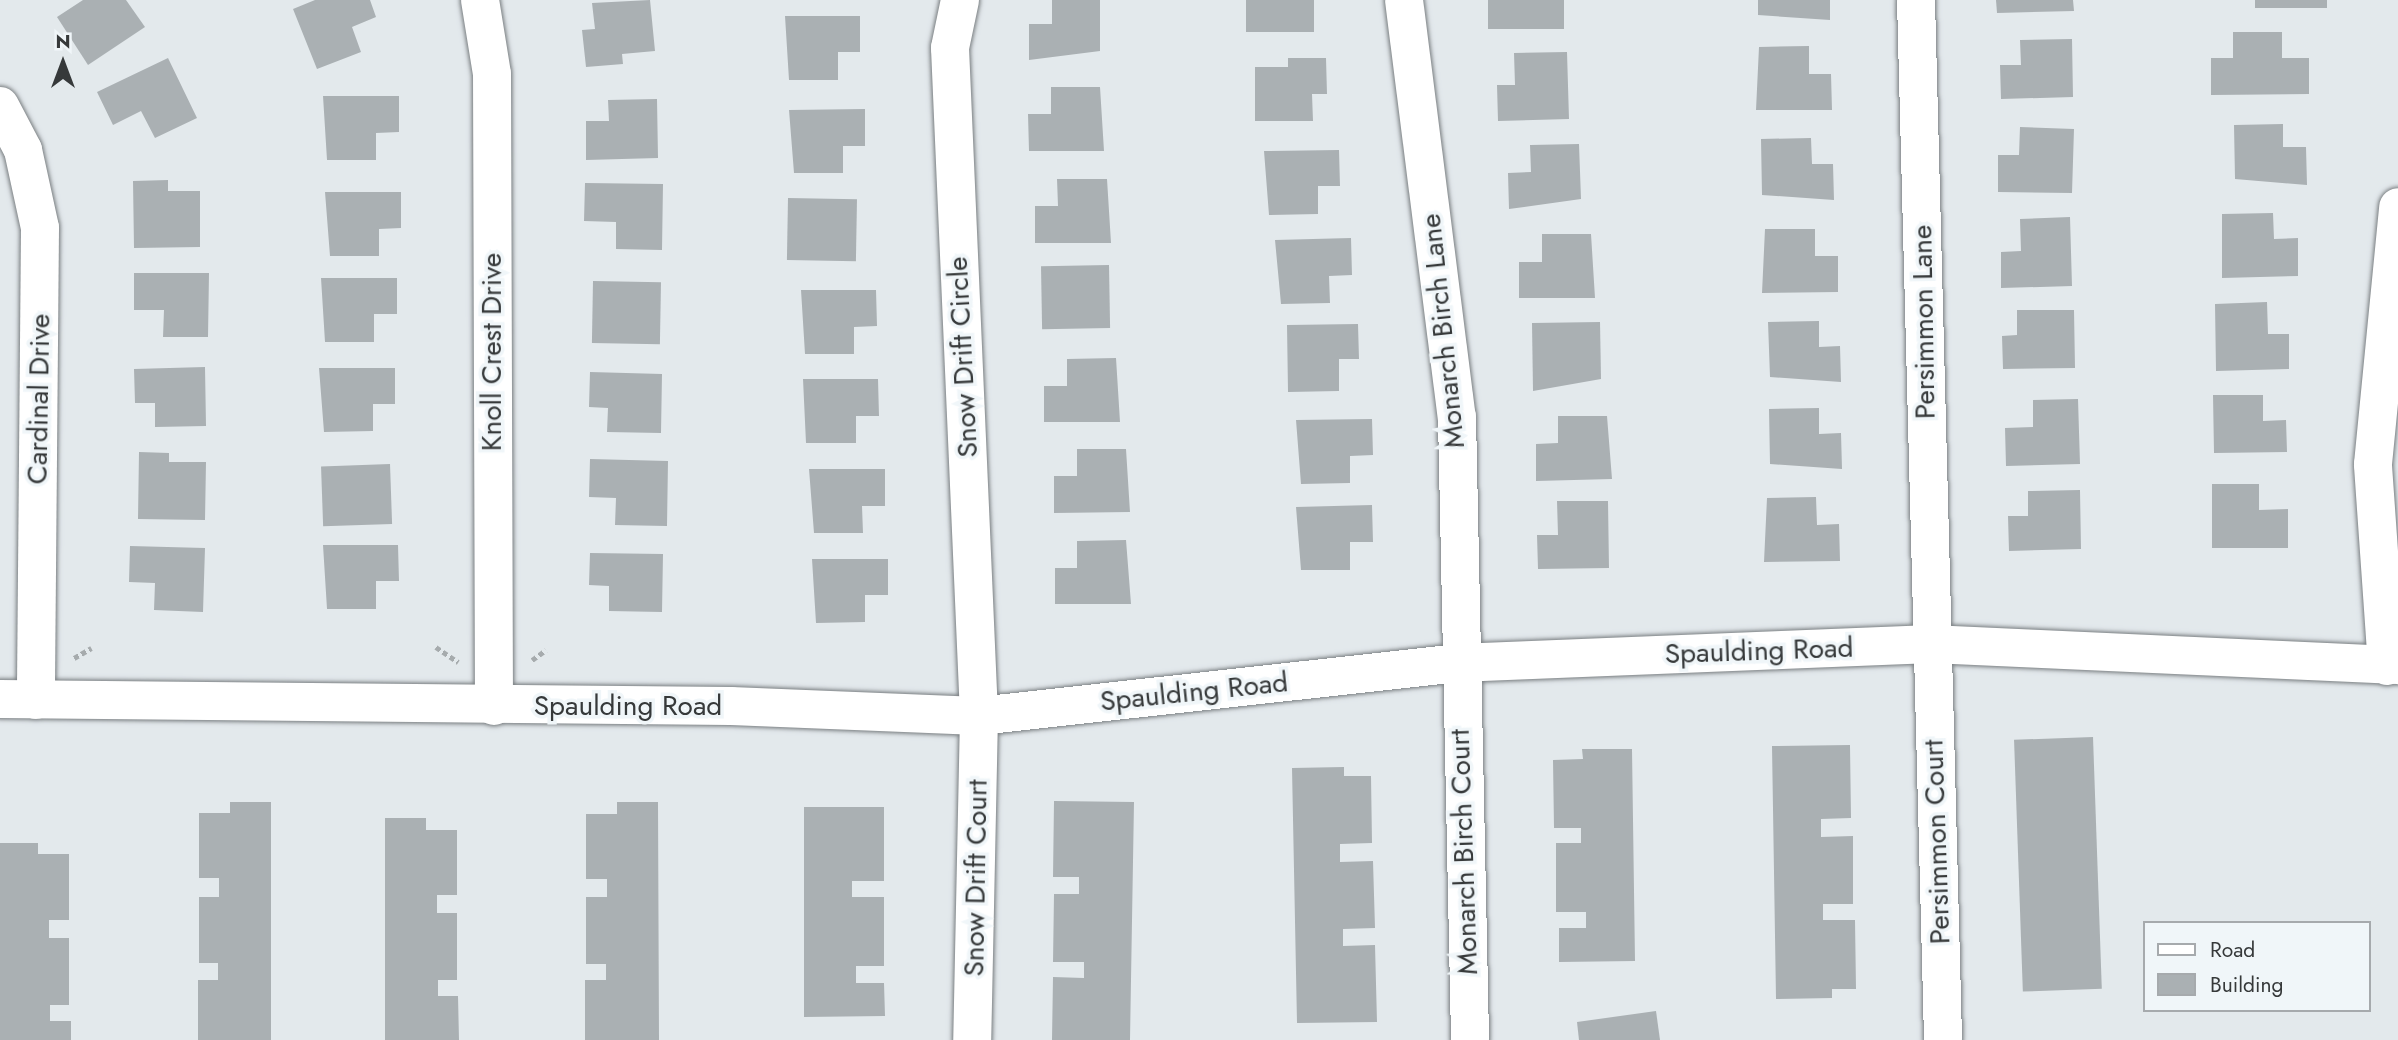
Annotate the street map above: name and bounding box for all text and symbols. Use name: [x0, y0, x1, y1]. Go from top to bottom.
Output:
north arrow: [28, 28, 98, 98]
text: N: [55, 28, 71, 55]
street label: Monarch Birch Lane: [1414, 212, 1472, 450]
street label: Persimmon Lane: [1906, 225, 1942, 419]
street label: Knoll Crest Drive: [475, 253, 509, 451]
street label: Snow Drift Circle: [941, 256, 985, 458]
street label: Cardinal Drive: [21, 313, 57, 485]
street label: Spaulding Road: [1664, 631, 1854, 671]
street label: Spaulding Road: [1098, 665, 1290, 719]
street label: Spaulding Road: [534, 689, 722, 723]
street label: Monarch Birch Court: [1443, 729, 1485, 975]
street label: Persimmon Court: [1917, 739, 1957, 945]
street label: Snow Drift Court: [957, 779, 995, 977]
legend: [2142, 921, 2370, 1012]
text: Road: [2210, 935, 2255, 965]
text: Building: [2210, 970, 2283, 1000]

